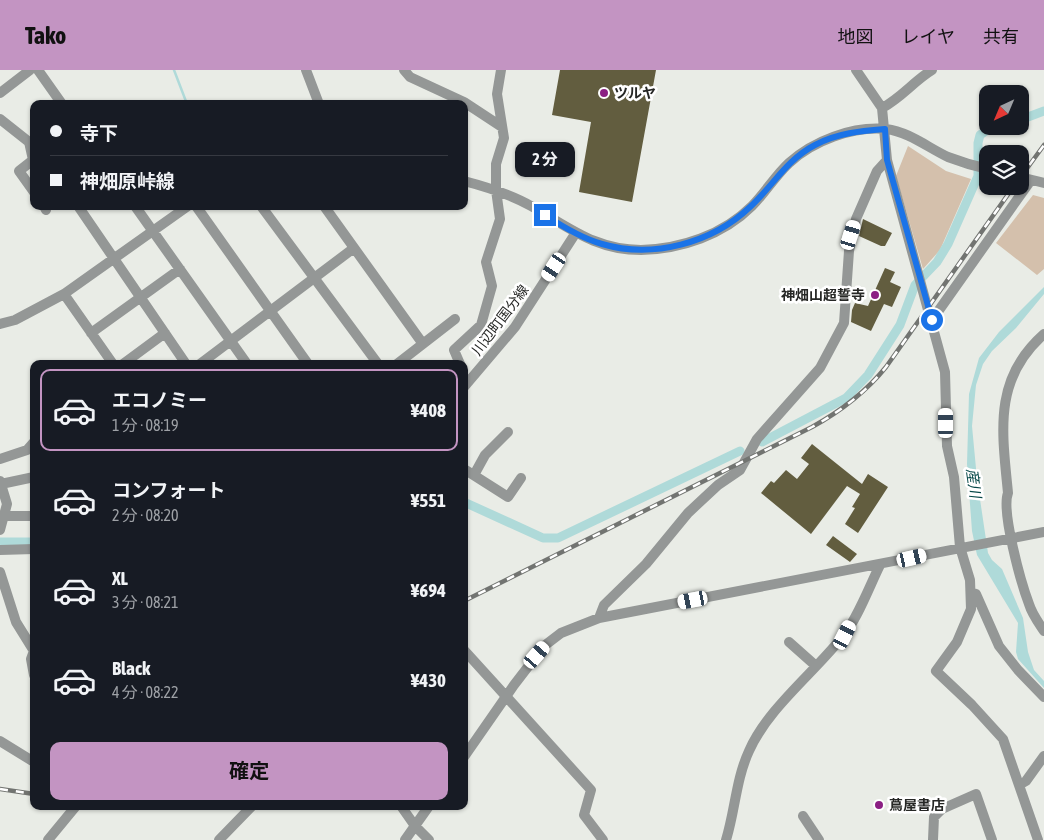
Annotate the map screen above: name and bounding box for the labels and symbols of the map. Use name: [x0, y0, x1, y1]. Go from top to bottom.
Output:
place label: ツルヤ: [614, 85, 656, 101]
north arrow: [979, 85, 1029, 135]
marker: ツルヤ: [598, 87, 610, 99]
callout: 2 分: [515, 142, 575, 178]
route end: [534, 204, 556, 226]
car: [839, 218, 862, 252]
car: [539, 250, 568, 284]
street label: 川辺町国分線: [468, 282, 532, 358]
place label: 神畑山超誓寺: [781, 287, 865, 303]
marker: 神畑山超誓寺: [869, 289, 881, 301]
route start: [921, 309, 943, 331]
car: [938, 408, 953, 438]
water label: 産川: [963, 467, 985, 501]
car: [895, 547, 928, 569]
car: [676, 590, 709, 610]
car: [831, 618, 858, 652]
car: [521, 639, 552, 671]
place label: 蔦屋書店: [889, 797, 945, 813]
marker: 蔦屋書店: [873, 799, 885, 811]

